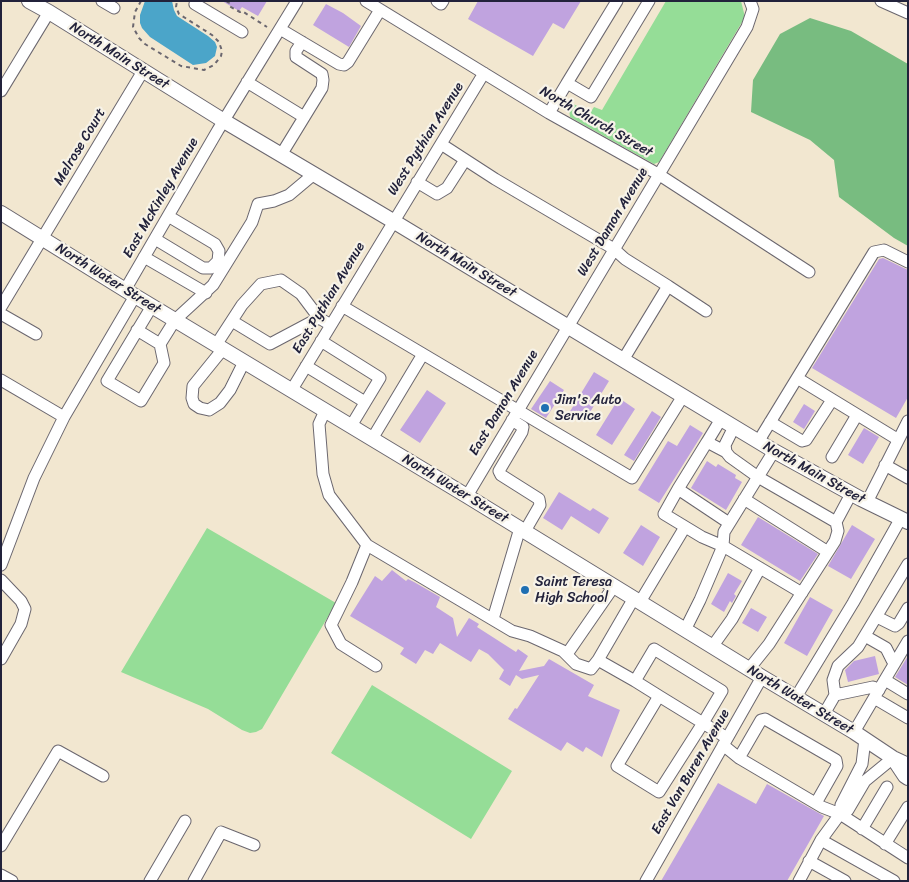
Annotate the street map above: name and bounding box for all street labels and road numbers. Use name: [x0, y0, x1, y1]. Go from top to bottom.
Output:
street label: North Main Street: [66, 19, 172, 93]
street label: West Pythian Avenue: [384, 79, 468, 199]
street label: North Church Street: [537, 83, 655, 161]
street label: Melrose Court: [50, 105, 110, 189]
street label: East McKinley Avenue: [120, 135, 202, 261]
street label: West Damon Avenue: [574, 165, 652, 279]
street label: North Main Street: [413, 228, 519, 302]
street label: East Pythian Avenue: [289, 239, 369, 357]
street label: North Water Street: [52, 240, 164, 318]
street label: East Damon Avenue: [466, 347, 542, 459]
street label: North Main Street: [760, 438, 868, 508]
street label: North Water Street: [399, 451, 511, 527]
street label: North Water Street: [744, 662, 856, 738]
street label: East Van Buren Avenue: [648, 706, 734, 838]

